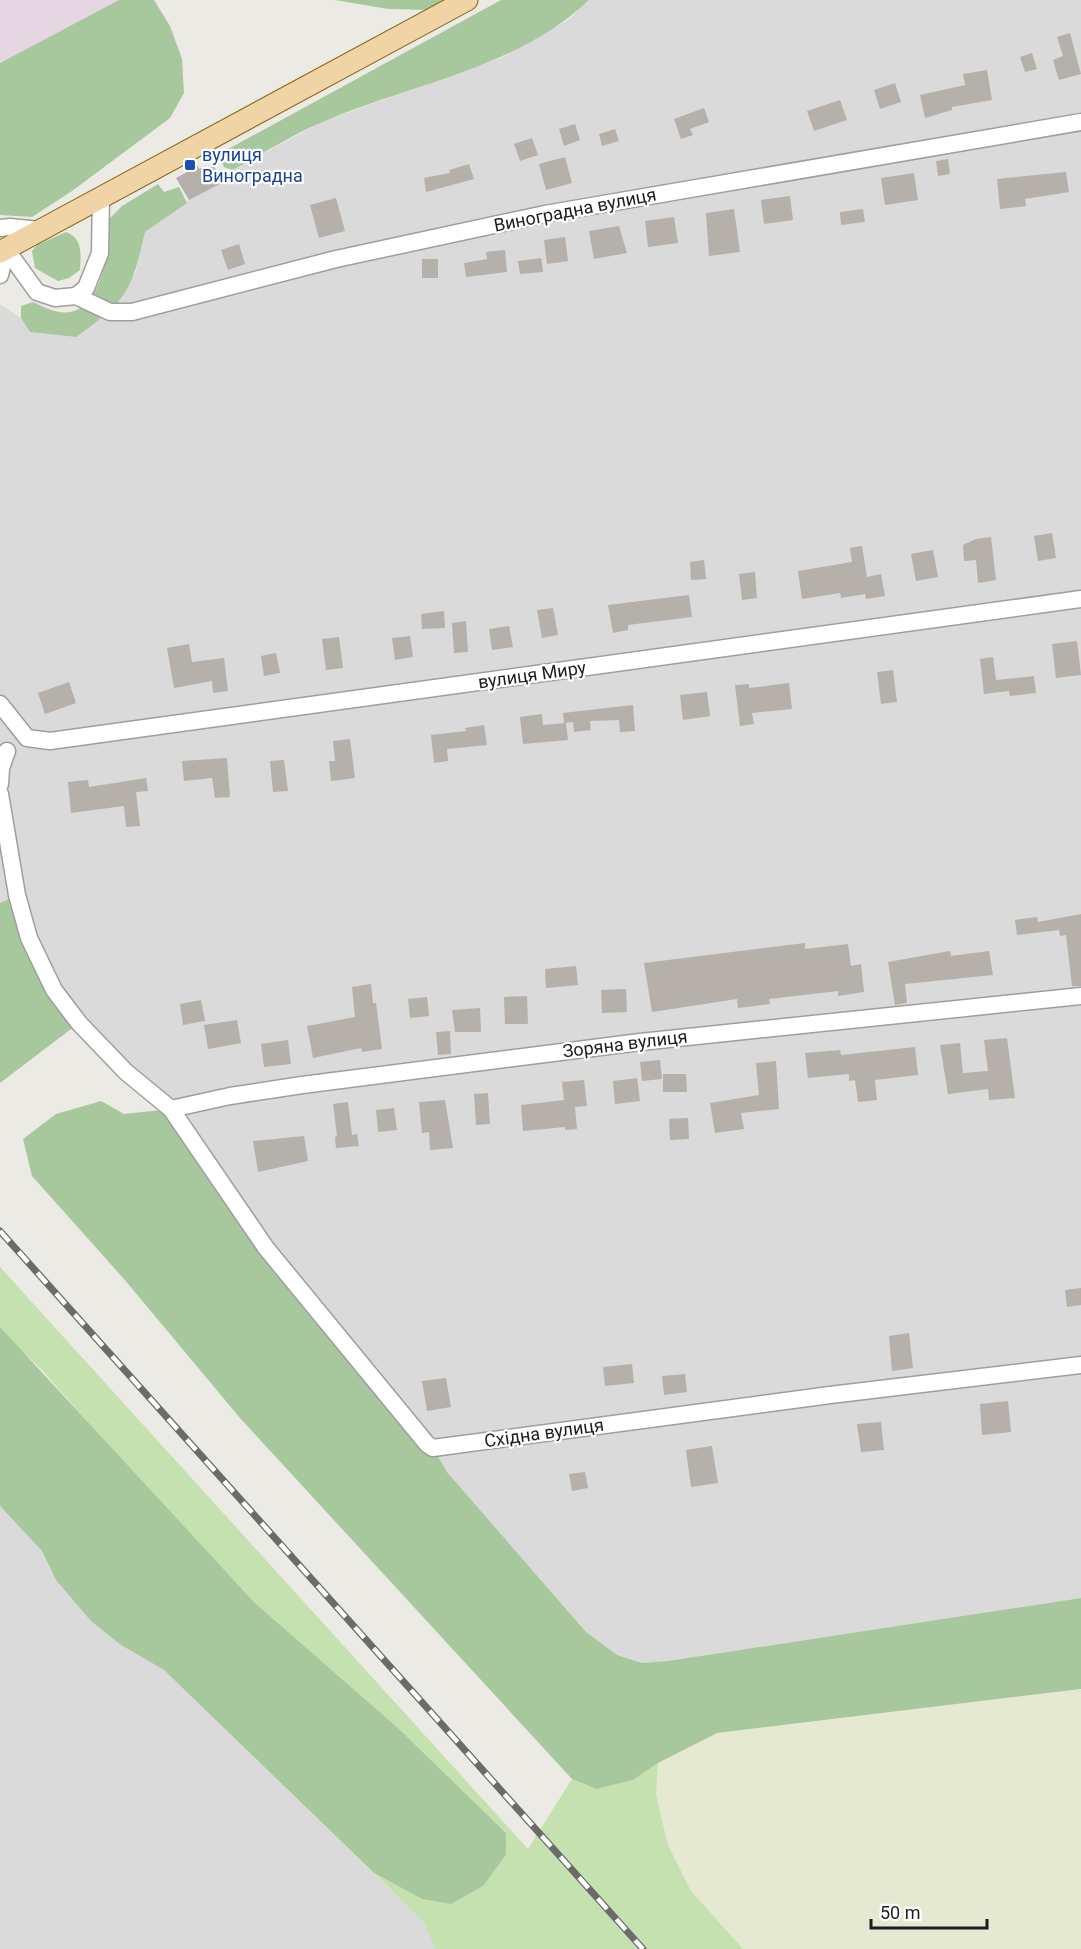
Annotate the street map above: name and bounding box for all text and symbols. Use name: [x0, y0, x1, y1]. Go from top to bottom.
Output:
place label: вулиця Виноградна: [202, 144, 303, 186]
marker: вулиця Виноградна: [183, 158, 197, 172]
street label: Виноградна вулиця: [492, 183, 658, 236]
street label: вулиця Миру: [477, 656, 588, 692]
street label: Зоряна вулиця: [561, 1025, 688, 1062]
street label: Східна вулиця: [483, 1414, 605, 1451]
scale bar: [871, 1892, 986, 1930]
text: 50 m: [880, 1902, 920, 1923]

